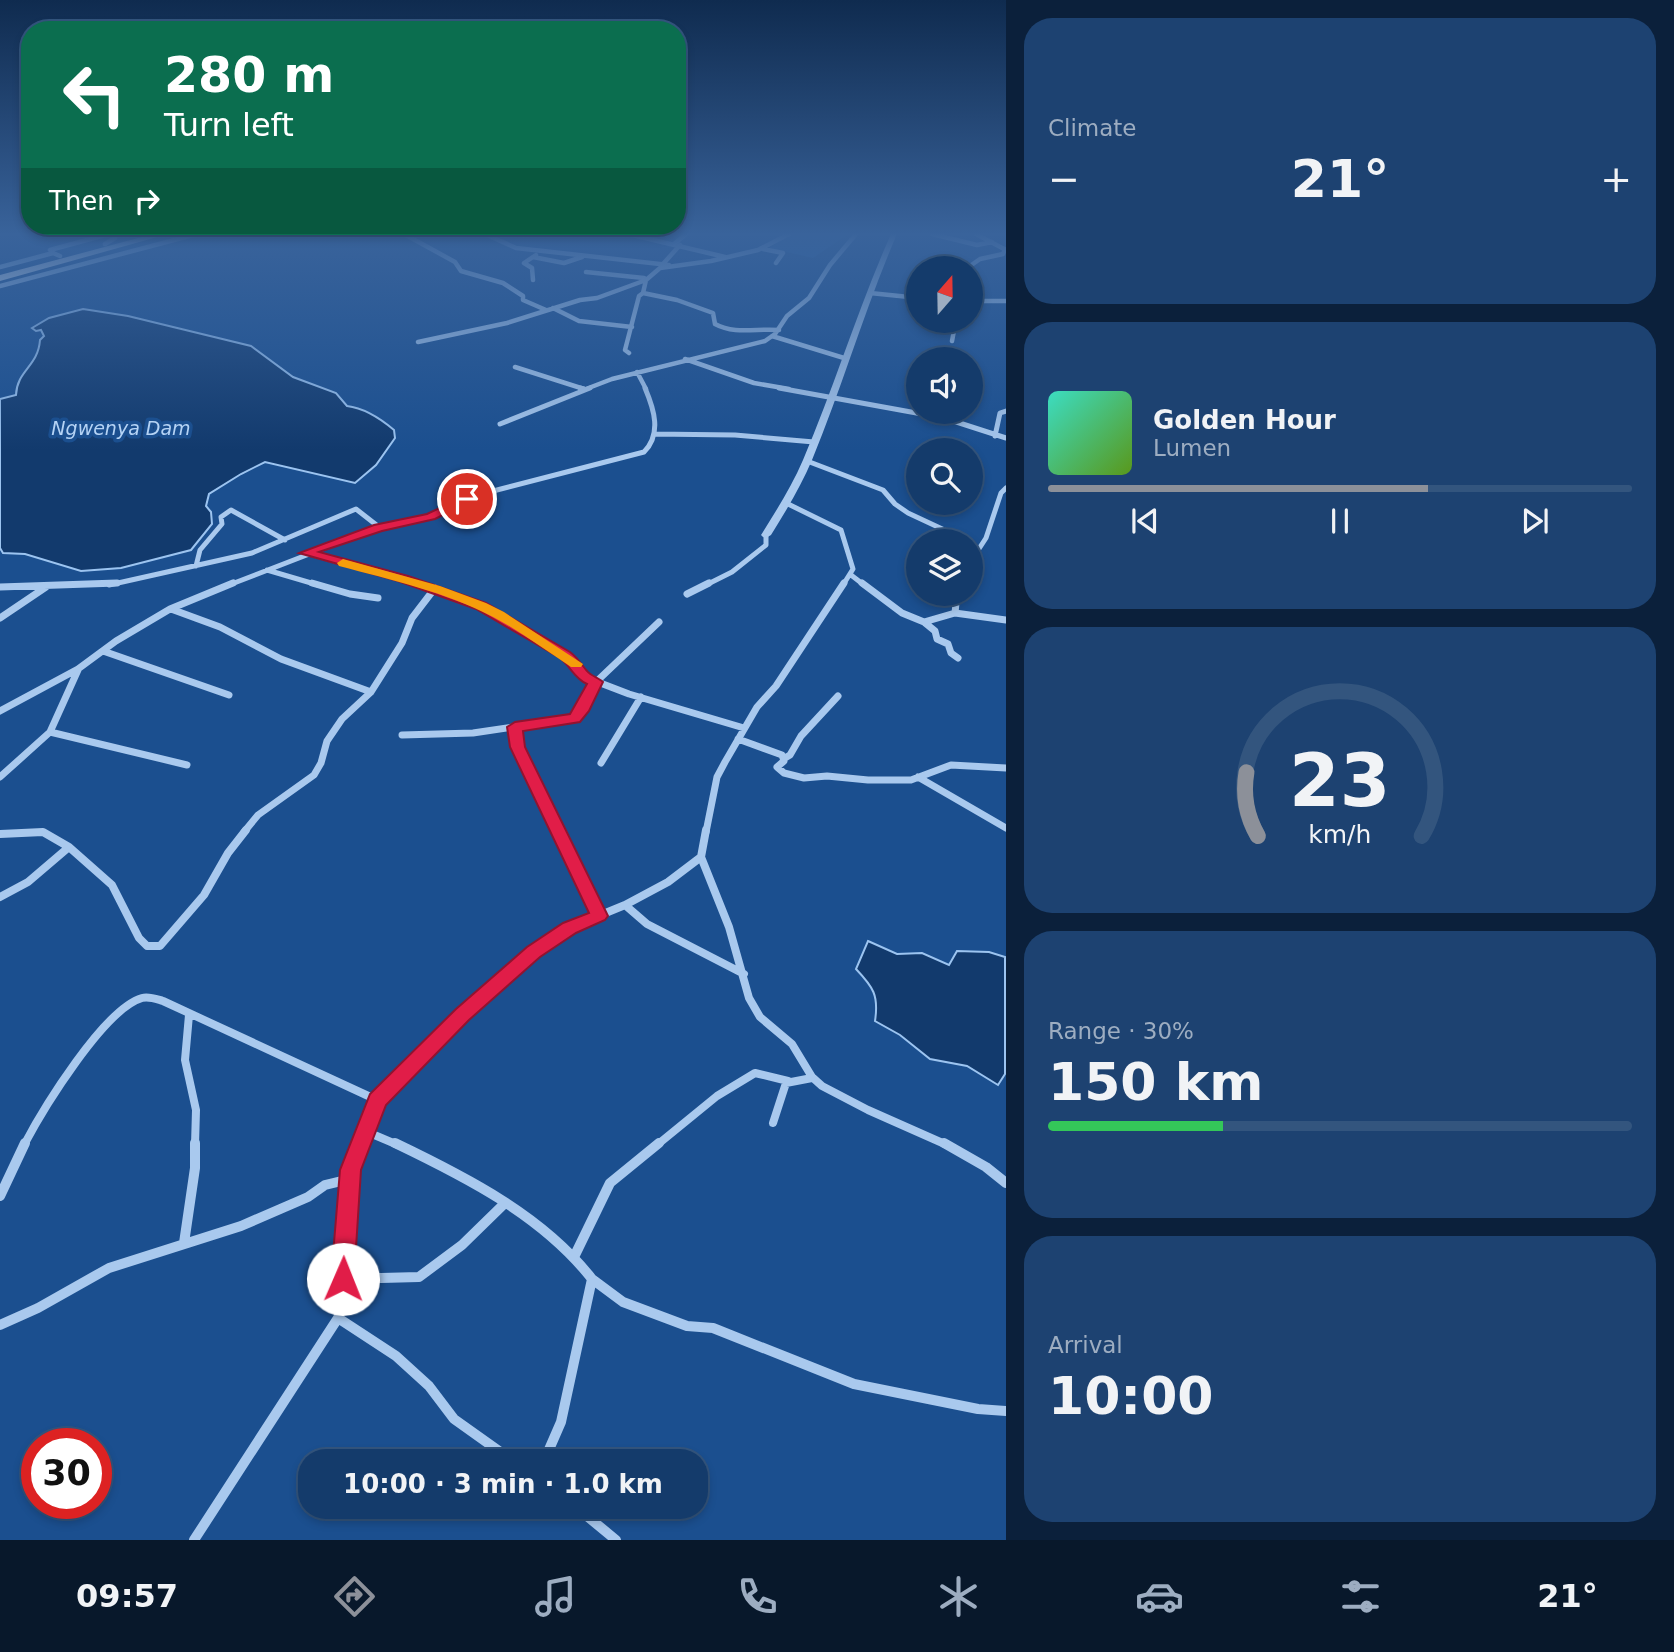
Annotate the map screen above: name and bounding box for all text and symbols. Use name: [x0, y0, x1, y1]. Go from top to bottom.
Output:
text: 280 m: [164, 47, 334, 104]
icon: left: [49, 49, 140, 140]
text: Turn left: [164, 106, 294, 144]
text: Climate: [1048, 115, 1137, 141]
text: 21°: [1291, 149, 1389, 209]
text: −: [1048, 157, 1080, 201]
text: +: [1600, 157, 1632, 201]
icon: right: [128, 182, 166, 220]
text: Then: [49, 186, 114, 216]
north arrow: [906, 256, 984, 332]
map controls: [906, 256, 983, 606]
button: sound: [906, 347, 983, 424]
text: Golden Hour: [1153, 405, 1336, 435]
water label: Ngwenya Dam: [51, 417, 191, 439]
text: Lumen: [1153, 435, 1231, 461]
button: search: [906, 438, 983, 515]
pin: [437, 469, 497, 529]
icon: arrive: [448, 480, 486, 518]
icon: previous: [1126, 502, 1164, 540]
icon: pause: [1321, 502, 1359, 540]
icon: next: [1516, 502, 1554, 540]
button: layers: [906, 529, 983, 606]
text: 23: [1289, 738, 1391, 823]
text: km/h: [1308, 820, 1372, 849]
text: Range · 30%: [1048, 1018, 1194, 1044]
text: 150 km: [1048, 1052, 1263, 1112]
position arrow: [306, 1242, 380, 1316]
text: Arrival: [1048, 1332, 1123, 1358]
text: 10:00: [1048, 1366, 1214, 1426]
speed limit sign: 30: [21, 1428, 112, 1519]
text: 10:00 · 3 min · 1.0 km: [343, 1469, 663, 1499]
icon: directions: [330, 1572, 379, 1621]
icon: music: [531, 1572, 580, 1621]
icon: phone: [733, 1572, 782, 1621]
icon: climate: [934, 1572, 983, 1621]
icon: car: [1135, 1572, 1184, 1621]
icon: filters: [1336, 1572, 1385, 1621]
text: 09:57: [76, 1577, 178, 1615]
text: 21°: [1537, 1577, 1598, 1615]

